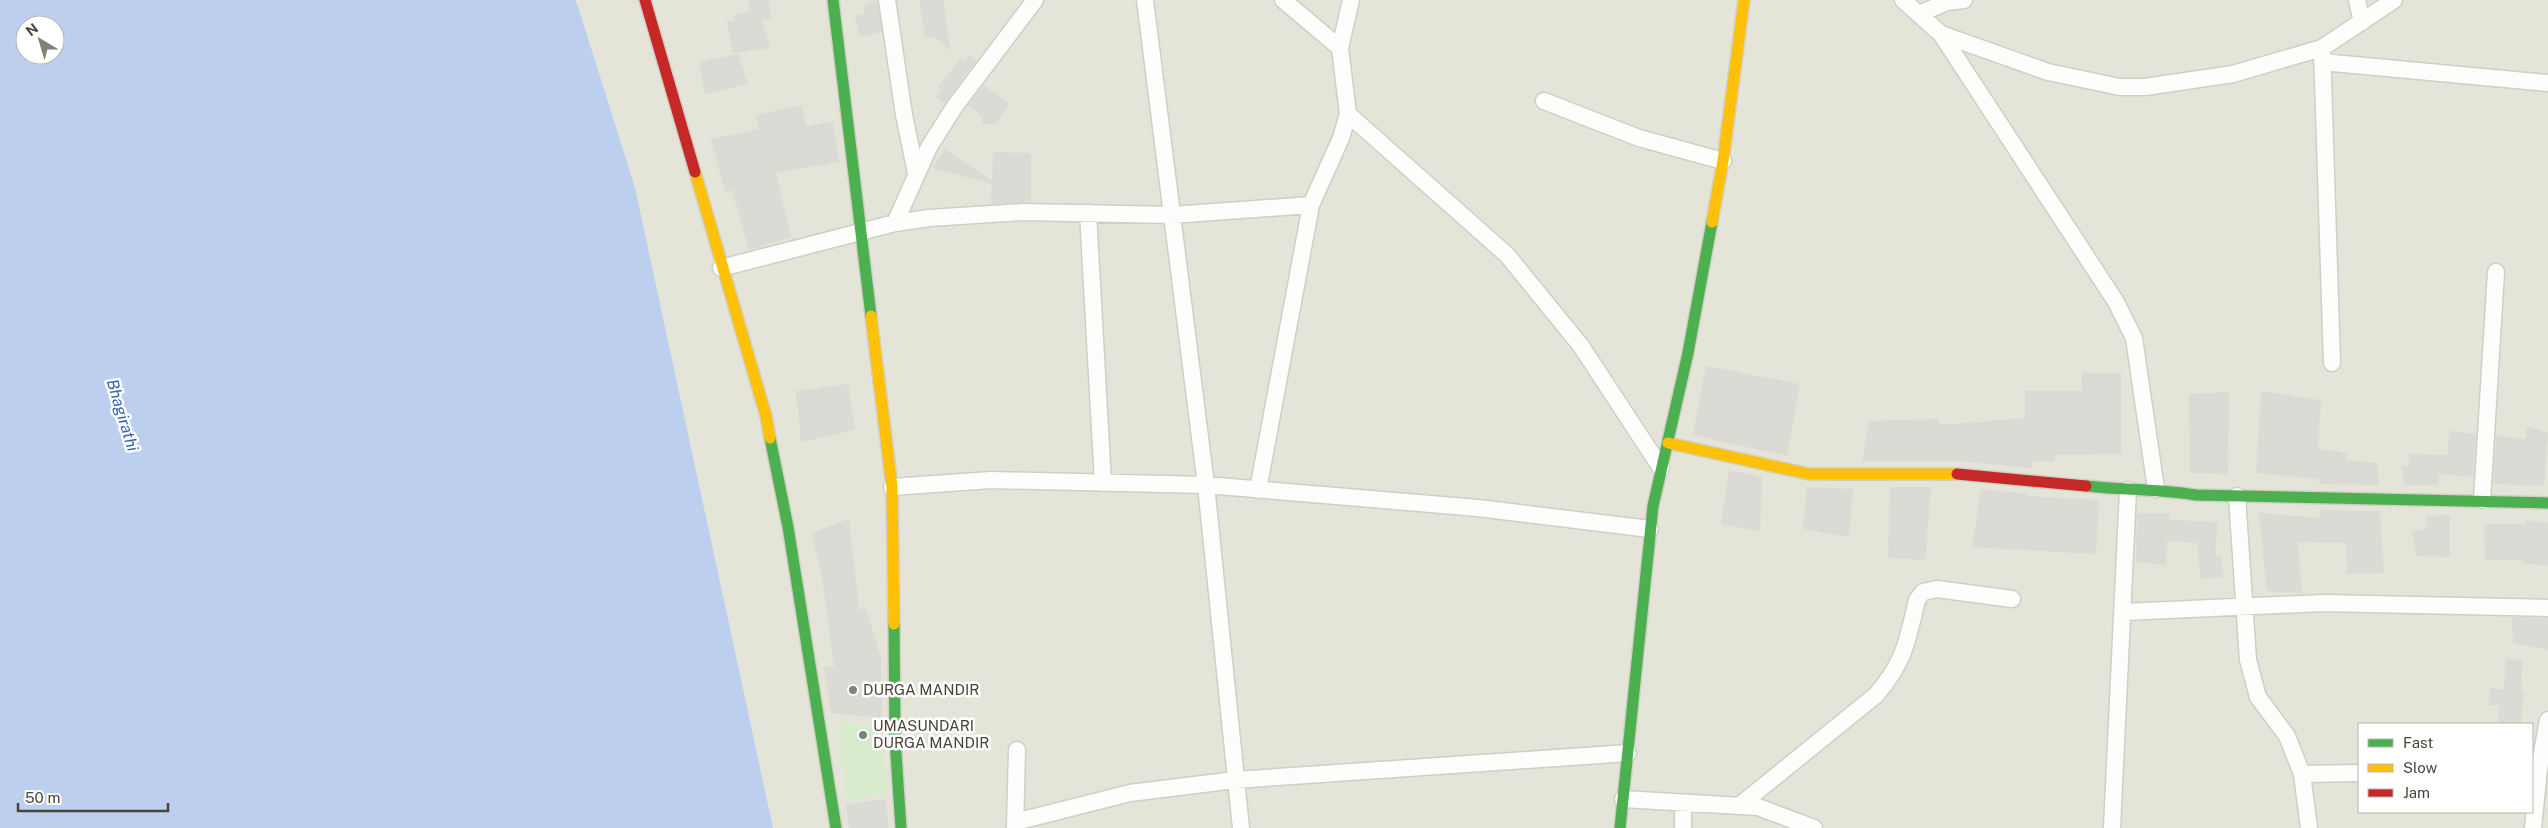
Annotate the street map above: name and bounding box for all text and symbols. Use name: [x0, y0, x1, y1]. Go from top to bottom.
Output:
north arrow: [15, 15, 65, 65]
text: N: [23, 20, 41, 39]
water label: Bhagirathi: [103, 377, 142, 454]
place label: DURGA MANDIR: [863, 681, 979, 698]
marker: DURGA MANDIR: [847, 684, 859, 696]
place label: UMASUNDARI DURGA MANDIR: [873, 717, 989, 751]
legend: [2358, 723, 2533, 813]
marker: UMASUNDARI DURGA MANDIR: [857, 729, 869, 741]
text: Fast: [2403, 734, 2433, 751]
text: Slow: [2403, 759, 2438, 776]
scale bar: [18, 780, 168, 812]
text: Jam: [2403, 784, 2430, 801]
text: 50 m: [25, 789, 60, 806]

